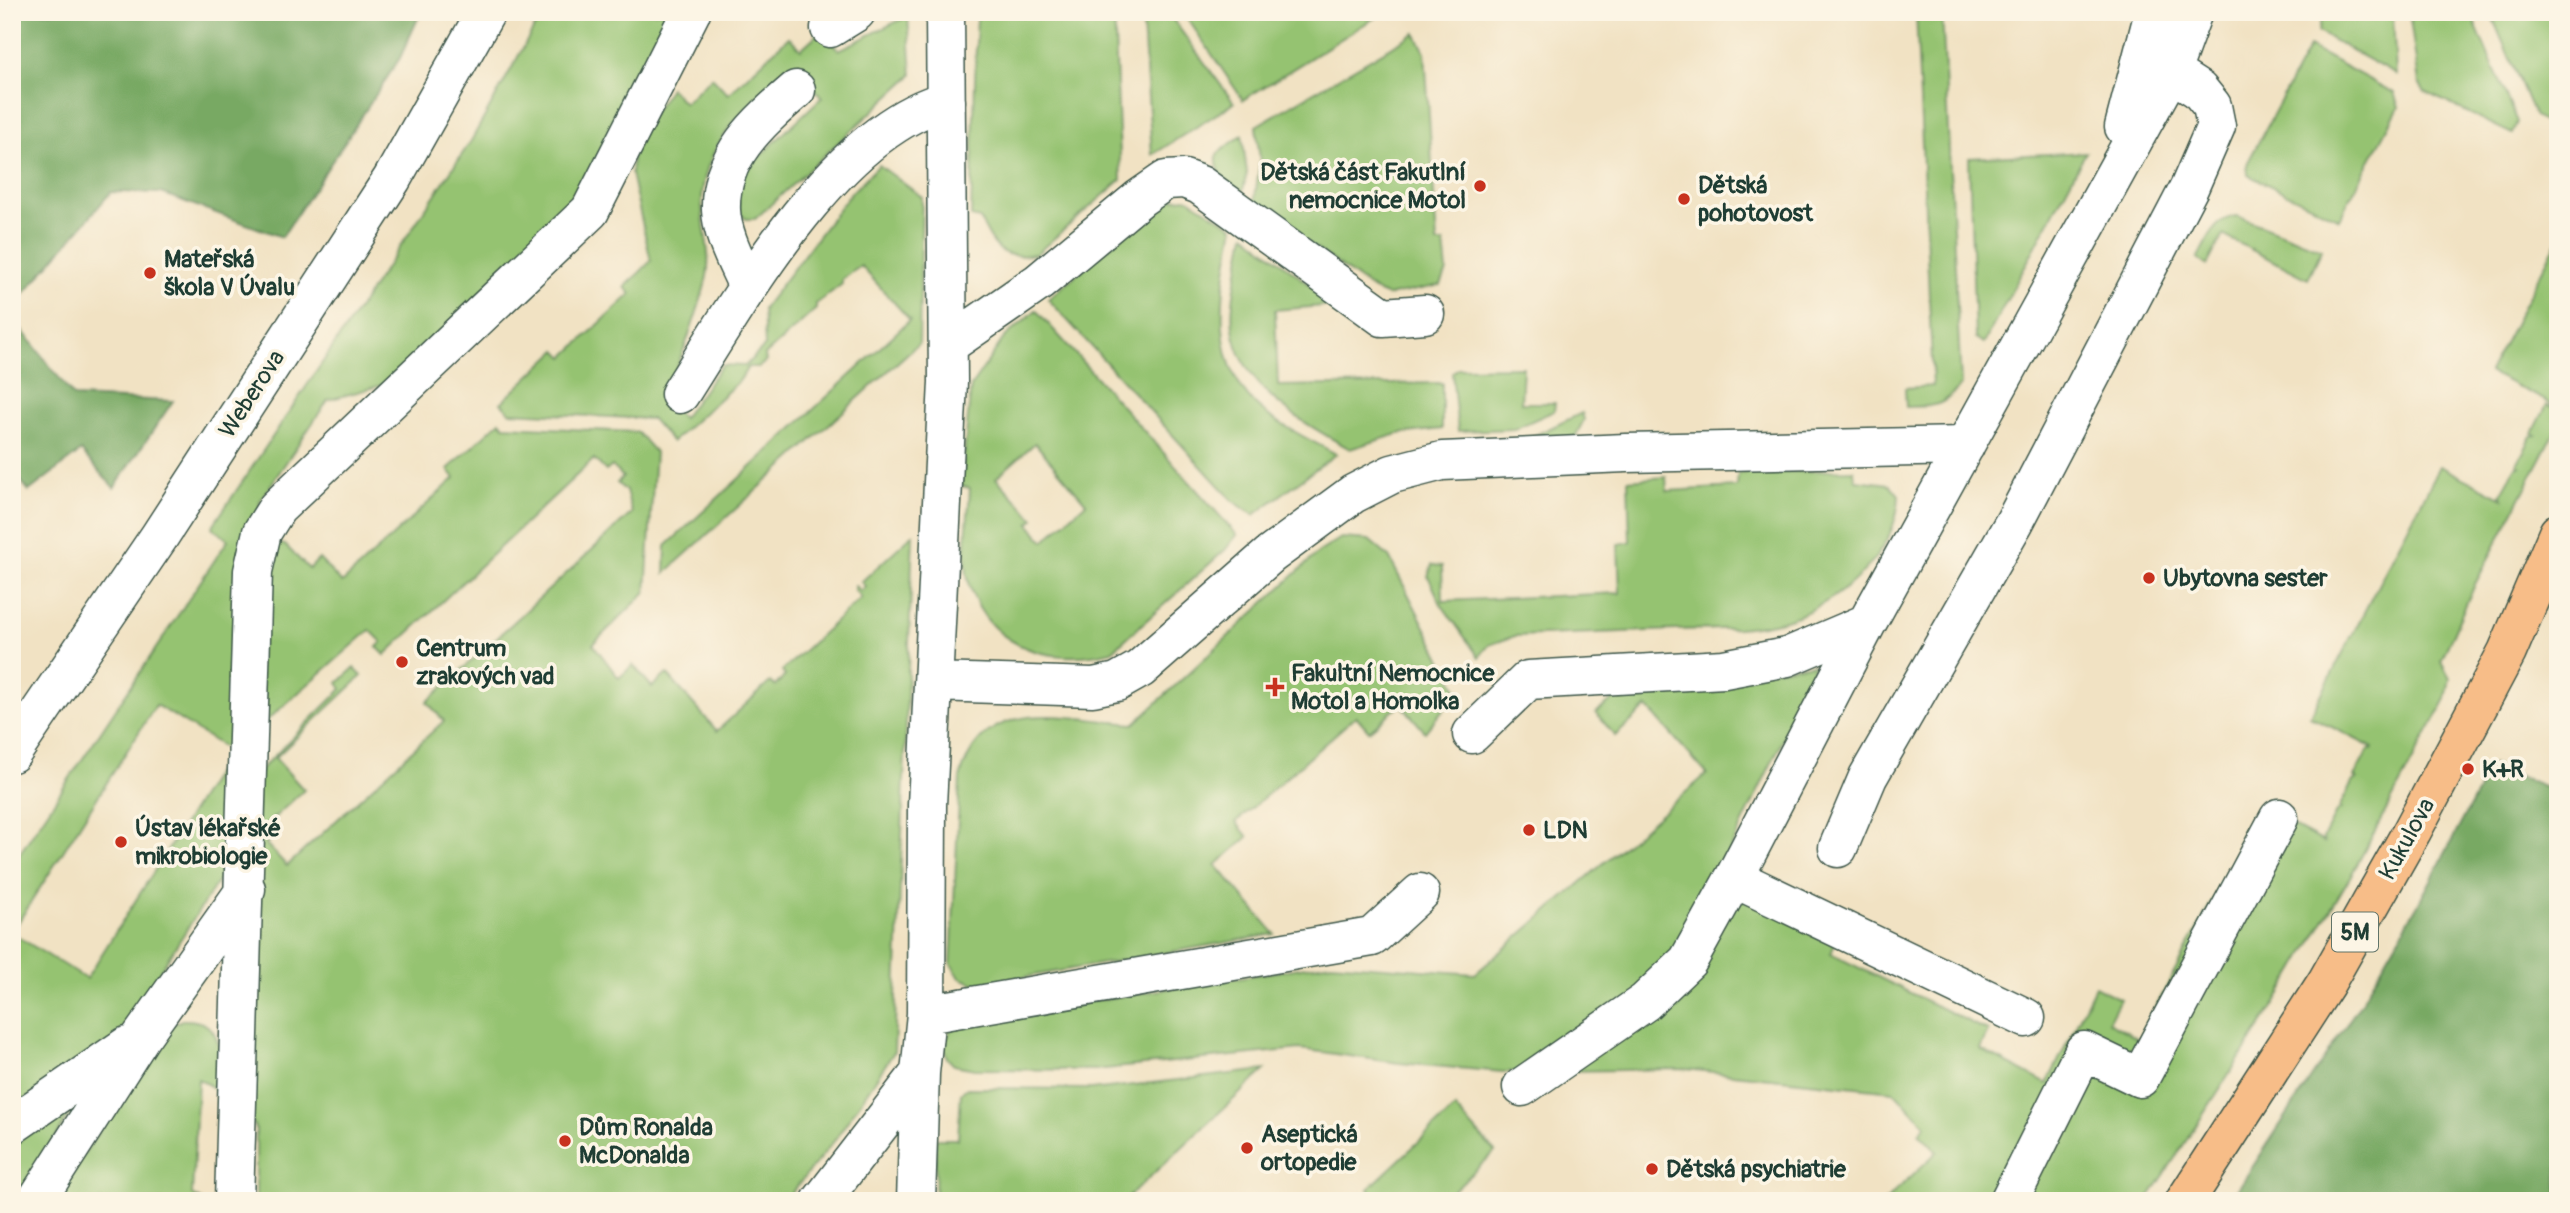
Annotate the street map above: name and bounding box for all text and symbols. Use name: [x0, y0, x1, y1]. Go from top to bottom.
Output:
place label: Dětská část Fakutlní nemocnice Motol: [1260, 158, 1466, 215]
place label: Dětská pohotovost: [1698, 171, 1814, 228]
marker: Dětská část Fakutlní nemocnice Motol: [1472, 178, 1488, 194]
marker: Dětská pohotovost: [1676, 191, 1692, 207]
place label: Mateřská škola V Úvalu: [164, 245, 295, 302]
marker: Mateřská škola V Úvalu: [142, 265, 158, 281]
street label: Weberova: [213, 345, 291, 443]
place label: Ubytovna sester: [2163, 564, 2328, 593]
marker: Ubytovna sester: [2141, 570, 2157, 586]
place label: Centrum zrakových vad: [416, 634, 555, 691]
marker: Centrum zrakových vad: [394, 654, 410, 670]
place label: Fakultní Nemocnice Motol a Homolka: [1291, 659, 1495, 716]
marker: Fakultní Nemocnice Motol a Homolka: [1265, 677, 1285, 697]
place label: K+R: [2482, 755, 2524, 784]
marker: K+R: [2460, 761, 2476, 777]
street label: Kukulova: [2373, 793, 2441, 885]
place label: Ústav lékařské mikrobiologie: [135, 814, 281, 871]
place label: LDN: [1543, 816, 1588, 845]
marker: LDN: [1521, 822, 1537, 838]
marker: Ústav lékařské mikrobiologie: [113, 834, 129, 850]
road number: 5M: [2332, 912, 2378, 951]
place label: Dům Ronalda McDonalda: [579, 1113, 713, 1170]
place label: Aseptická ortopedie: [1260, 1120, 1358, 1177]
marker: Dům Ronalda McDonalda: [557, 1133, 573, 1149]
marker: Aseptická ortopedie: [1239, 1140, 1255, 1156]
place label: Dětská psychiatrie: [1666, 1155, 1847, 1184]
marker: Dětská psychiatrie: [1644, 1161, 1660, 1177]

